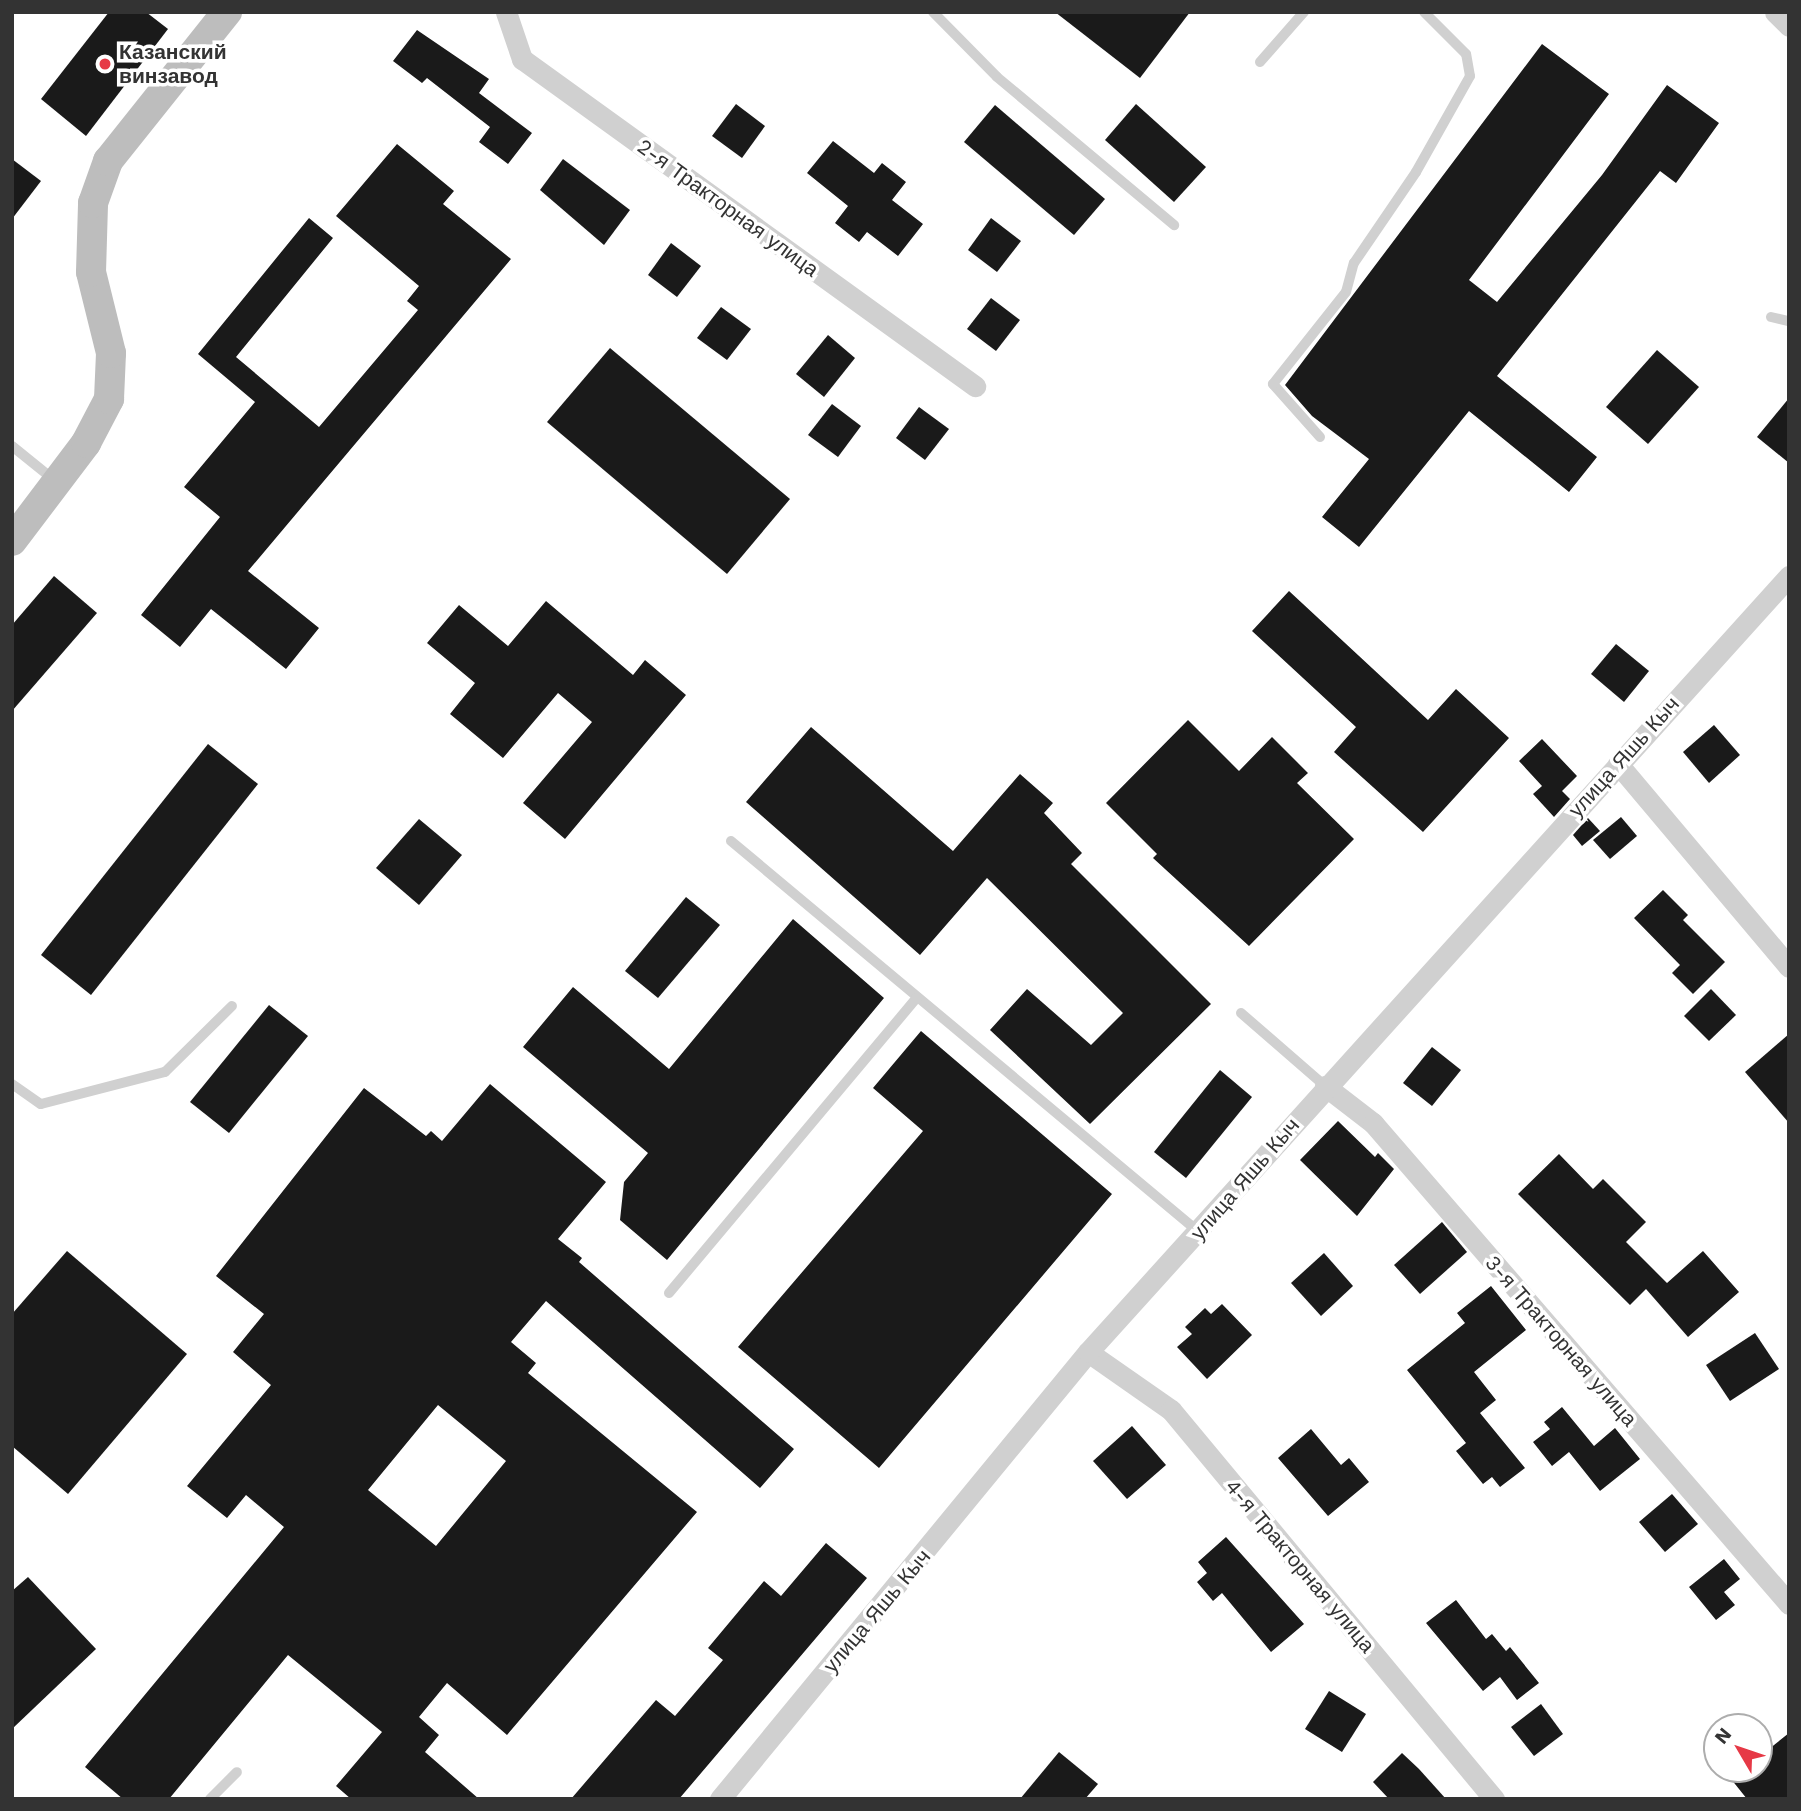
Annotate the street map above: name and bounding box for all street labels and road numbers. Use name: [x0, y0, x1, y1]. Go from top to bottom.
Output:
street label: 2-я Тракторная улица: [633, 134, 823, 282]
street label: улица Яшь Кыч: [1563, 692, 1685, 822]
street label: улица Яшь Кыч: [1185, 1113, 1305, 1245]
street label: 3-я Тракторная улица: [1480, 1250, 1642, 1432]
street label: 4-я Тракторная улица: [1220, 1474, 1380, 1658]
street label: улица Яшь Кыч: [818, 1544, 936, 1678]

